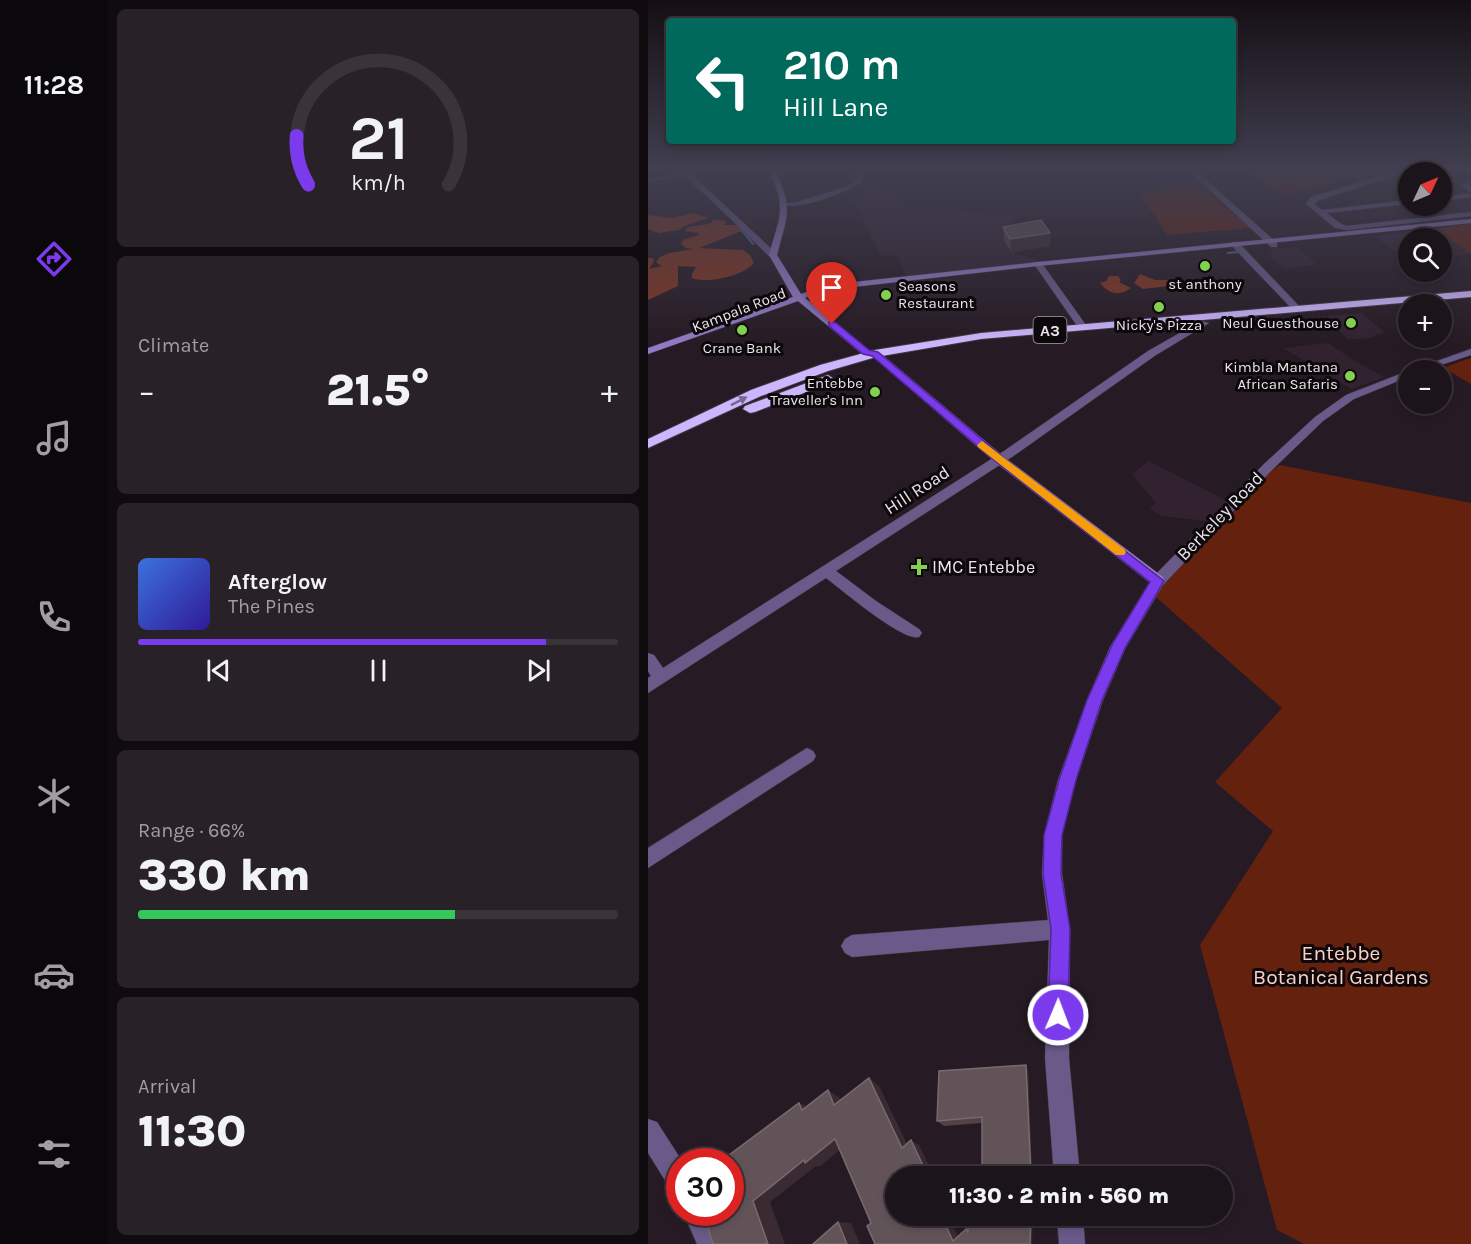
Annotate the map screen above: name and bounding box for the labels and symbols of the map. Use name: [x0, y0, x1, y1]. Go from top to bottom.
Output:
north arrow: [1398, 162, 1452, 216]
marker: st anthony: [1198, 259, 1212, 273]
pin: [806, 262, 857, 324]
place label: st anthony: [1168, 275, 1242, 293]
place label: Seasons Restaurant: [898, 277, 974, 312]
street label: Kampala Road: [690, 284, 788, 336]
marker: Seasons Restaurant: [879, 288, 893, 302]
marker: Nicky's Pizza: [1152, 300, 1166, 314]
place label: Neul Guesthouse: [1222, 314, 1339, 332]
place label: Nicky's Pizza: [1116, 316, 1202, 334]
marker: Neul Guesthouse: [1344, 316, 1358, 330]
road number: A3: [1034, 317, 1066, 343]
marker: Crane Bank: [735, 323, 749, 337]
place label: Crane Bank: [703, 339, 781, 357]
place label: Kimbla Mantana African Safaris: [1224, 358, 1338, 393]
marker: Kimbla Mantana African Safaris: [1343, 369, 1357, 383]
place label: Entebbe Traveller's Inn: [770, 374, 863, 409]
marker: Entebbe Traveller's Inn: [868, 385, 882, 399]
one-way arrow: [730, 397, 747, 406]
street label: Hill Road: [880, 461, 954, 519]
street label: Berkeley Road: [1172, 467, 1268, 565]
place label: IMC Entebbe: [932, 556, 1035, 578]
marker: IMC Entebbe: [910, 558, 928, 576]
park label: Entebbe Botanical Gardens: [1253, 941, 1429, 989]
position arrow: [1026, 983, 1090, 1047]
speed limit sign: 30: [666, 1148, 744, 1226]

